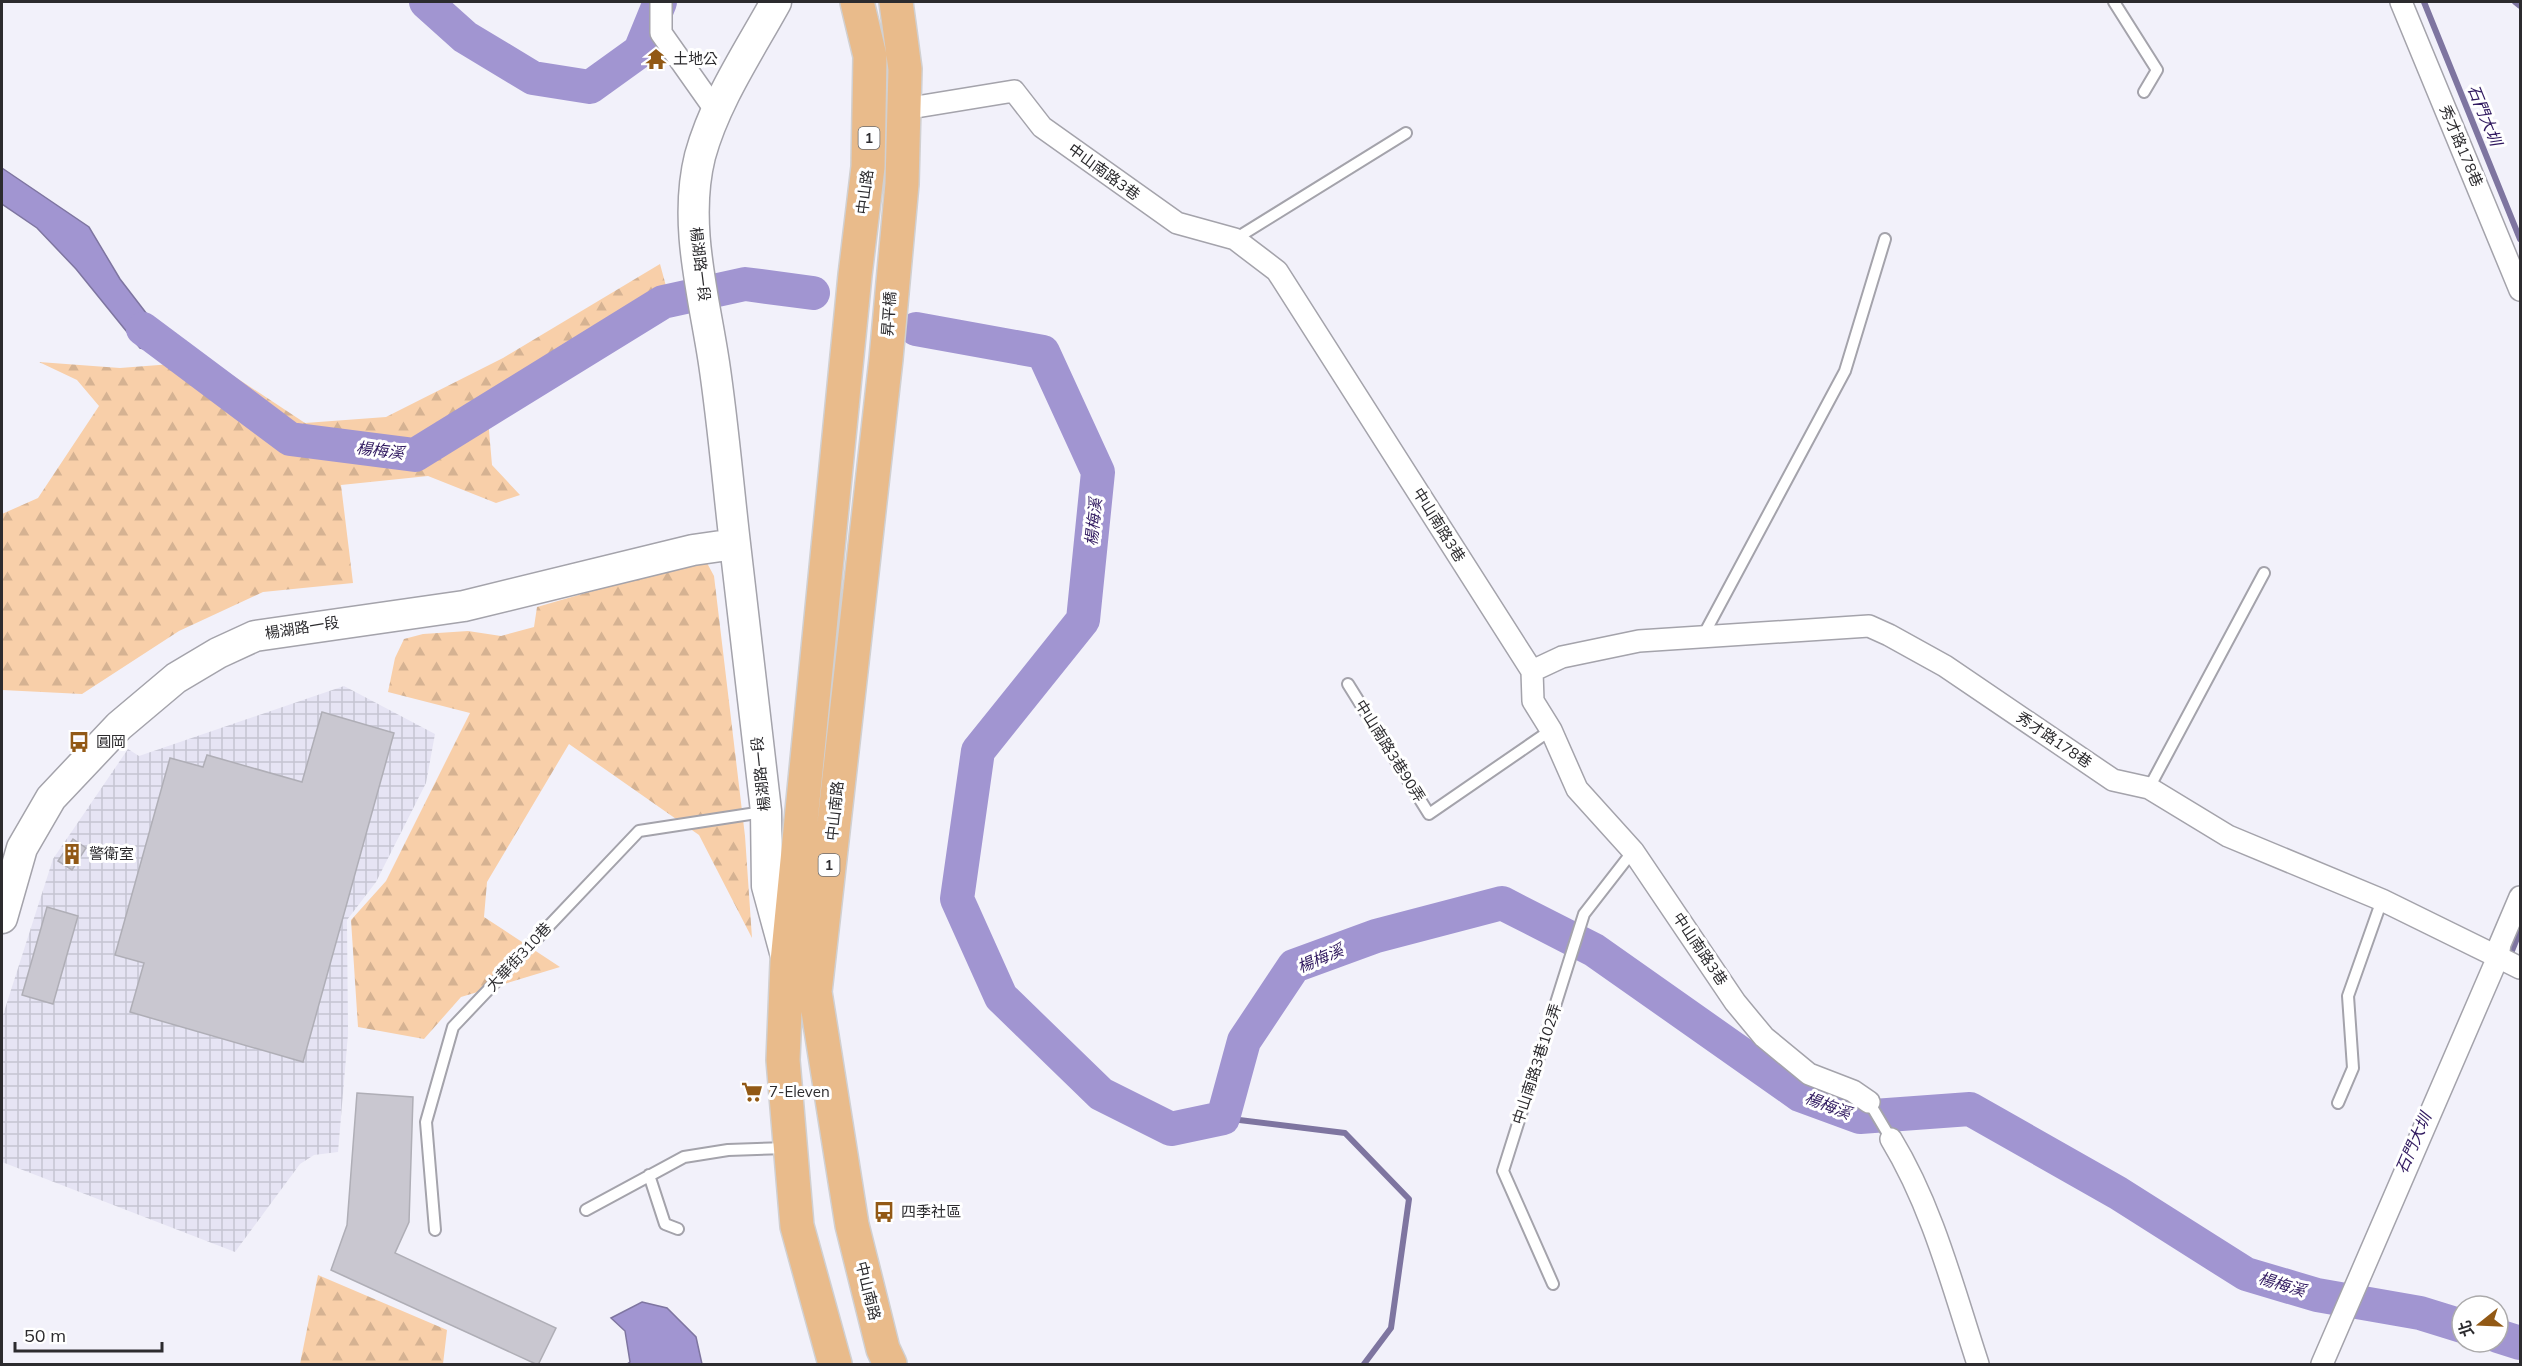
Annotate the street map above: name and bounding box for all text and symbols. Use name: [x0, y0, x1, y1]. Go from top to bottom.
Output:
temple icon: 土地公: [644, 47, 668, 71]
place label: 土地公: [673, 49, 718, 68]
water label: 石門大圳: [2464, 82, 2507, 150]
street label: 秀才路178巷: [2436, 102, 2487, 190]
road number: 1: [858, 127, 880, 149]
street label: 中山南路3巷: [1065, 139, 1144, 204]
street label: 中山路: [852, 168, 877, 215]
street label: 楊湖路一段: [686, 226, 714, 302]
street label: 昇平橋: [877, 291, 900, 337]
water label: 楊梅溪: [355, 437, 407, 463]
street label: 中山南路3巷: [1409, 484, 1470, 565]
water label: 楊梅溪: [1081, 495, 1106, 547]
street label: 楊湖路一段: [263, 612, 340, 643]
street label: 中山南路3巷90弄: [1351, 696, 1429, 805]
street label: 秀才路178巷: [2013, 707, 2096, 772]
bus stop icon: 圓岡: [67, 730, 91, 754]
place label: 圓岡: [96, 732, 126, 751]
street label: 楊湖路一段: [747, 736, 774, 812]
street label: 中山南路: [822, 780, 847, 842]
building icon: 警衛室: [60, 842, 84, 866]
place label: 警衛室: [89, 844, 134, 863]
road number: 1: [818, 854, 840, 876]
street label: 中山南路3巷: [1669, 909, 1732, 989]
street label: 大華街310巷: [482, 918, 555, 995]
water label: 楊梅溪: [1294, 939, 1348, 977]
street label: 中山南路3巷102弄: [1508, 1001, 1565, 1127]
supermarket icon: 7-Eleven: [740, 1080, 764, 1104]
place label: 7-Eleven: [769, 1082, 830, 1101]
water label: 楊梅溪: [1802, 1087, 1856, 1124]
water label: 石門大圳: [2391, 1108, 2436, 1176]
bus stop icon: 四季社區: [872, 1200, 896, 1224]
place label: 四季社區: [901, 1202, 961, 1221]
street label: 中山南路: [852, 1259, 885, 1322]
water label: 楊梅溪: [2256, 1267, 2310, 1301]
north arrow: [2450, 1294, 2510, 1354]
scale bar: [15, 1315, 162, 1353]
text: 北: [2454, 1318, 2478, 1339]
text: 50 m: [24, 1324, 66, 1347]

